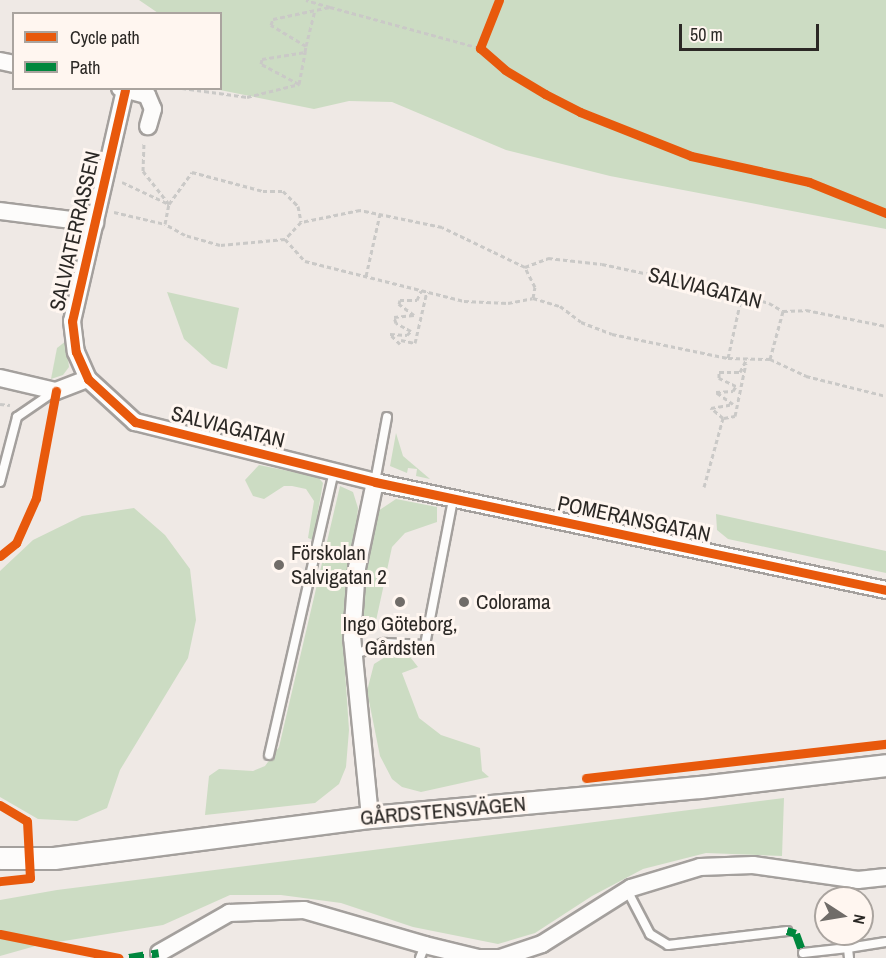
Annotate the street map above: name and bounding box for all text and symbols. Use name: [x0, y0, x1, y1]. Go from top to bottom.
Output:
legend: [12, 12, 222, 90]
scale bar: [682, 12, 822, 50]
text: 50 m: [690, 22, 723, 47]
text: Cycle path: [70, 25, 140, 50]
text: Path: [70, 55, 100, 80]
street label: SALVIATERRASSEN: [44, 149, 106, 313]
street label: SALVIAGATAN: [646, 262, 764, 314]
street label: SALVIAGATAN: [169, 401, 287, 453]
street label: POMERANSGATAN: [555, 491, 713, 547]
place label: Förskolan Salvigatan 2: [291, 540, 387, 590]
marker: Förskolan Salvigatan 2: [272, 558, 286, 572]
place label: Colorama: [476, 589, 551, 615]
marker: Ingo Göteborg, Gårdsten: [393, 595, 407, 609]
marker: Colorama: [457, 595, 471, 609]
place label: Ingo Göteborg, Gårdsten: [343, 611, 457, 661]
street label: GÅRDSTENSVÄGEN: [359, 791, 527, 831]
north arrow: [814, 886, 874, 946]
text: N: [848, 912, 871, 926]

